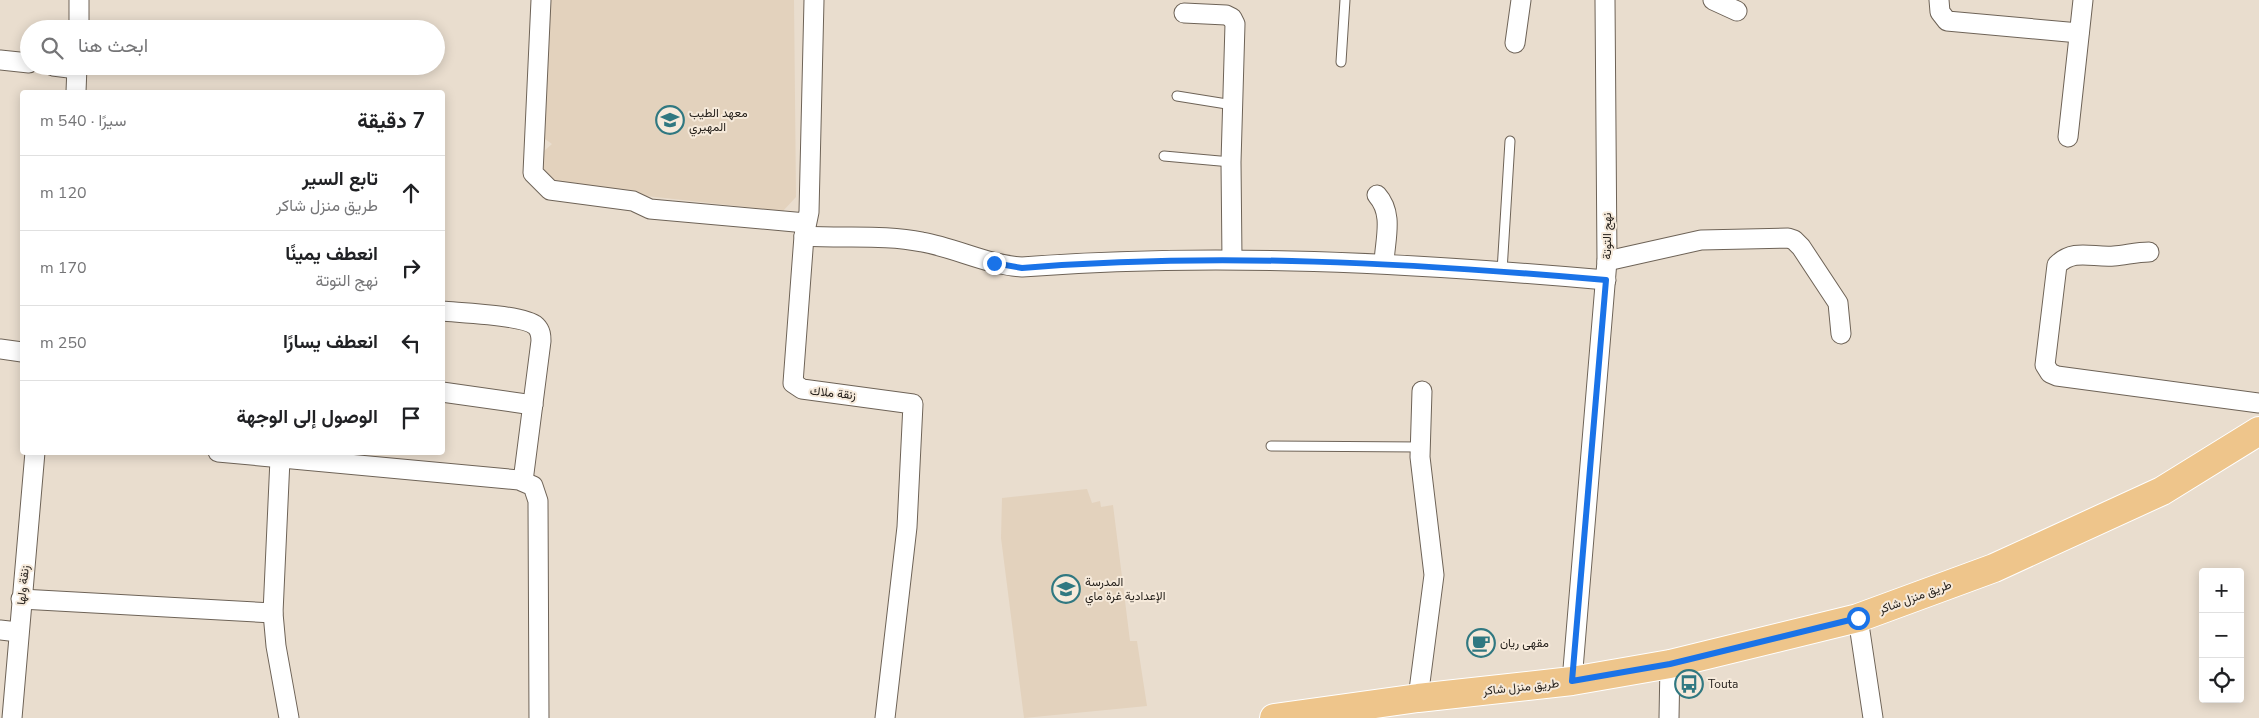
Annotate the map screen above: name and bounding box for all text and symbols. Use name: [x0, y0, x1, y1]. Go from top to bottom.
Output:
search box: [20, 20, 445, 75]
text: ابحث هنا: [78, 33, 148, 59]
icon: search: [38, 34, 66, 62]
school or university icon: معهد الطيب المهيري: [655, 105, 685, 135]
place label: معهد الطيب المهيري: [689, 105, 748, 137]
text: 7 دقيقة: [357, 107, 425, 135]
text: سيرًا · 540 m: [40, 110, 126, 132]
text: تابع السير: [302, 166, 378, 192]
icon: ahead: [397, 179, 425, 207]
text: 120 m: [40, 182, 87, 204]
text: طريق منزل شاكر: [276, 195, 378, 217]
street label: نهج التوتة: [1599, 213, 1616, 259]
text: انعطف يمينًا: [285, 241, 378, 267]
route end: [983, 252, 1006, 275]
icon: right: [397, 254, 425, 282]
text: 170 m: [40, 257, 87, 279]
text: نهج التوتة: [316, 270, 378, 292]
text: انعطف يسارًا: [283, 329, 378, 355]
icon: left: [397, 329, 425, 357]
text: 250 m: [40, 332, 87, 354]
street label: زنقة ملاك: [809, 383, 857, 403]
text: الوصول إلى الوجهة: [236, 404, 378, 430]
icon: arrive: [397, 404, 425, 432]
street label: زنقة ولها: [13, 564, 33, 606]
map controls: [2199, 568, 2244, 703]
button: +: [2199, 568, 2244, 613]
school or university icon: المدرسة الإعدادية غرة ماي: [1051, 574, 1081, 604]
place label: المدرسة الإعدادية غرة ماي: [1085, 574, 1165, 606]
street label: طريق منزل شاكر: [1875, 576, 1954, 618]
route start: [1847, 607, 1870, 630]
button: −: [2199, 613, 2244, 658]
cafe icon: مقهى ريان: [1466, 628, 1496, 658]
place label: مقهى ريان: [1500, 635, 1549, 651]
button: locate: [2199, 658, 2244, 703]
bus stop icon: Touta: [1674, 669, 1704, 699]
street label: طريق منزل شاكر: [1481, 675, 1560, 699]
place label: Touta: [1708, 676, 1738, 692]

